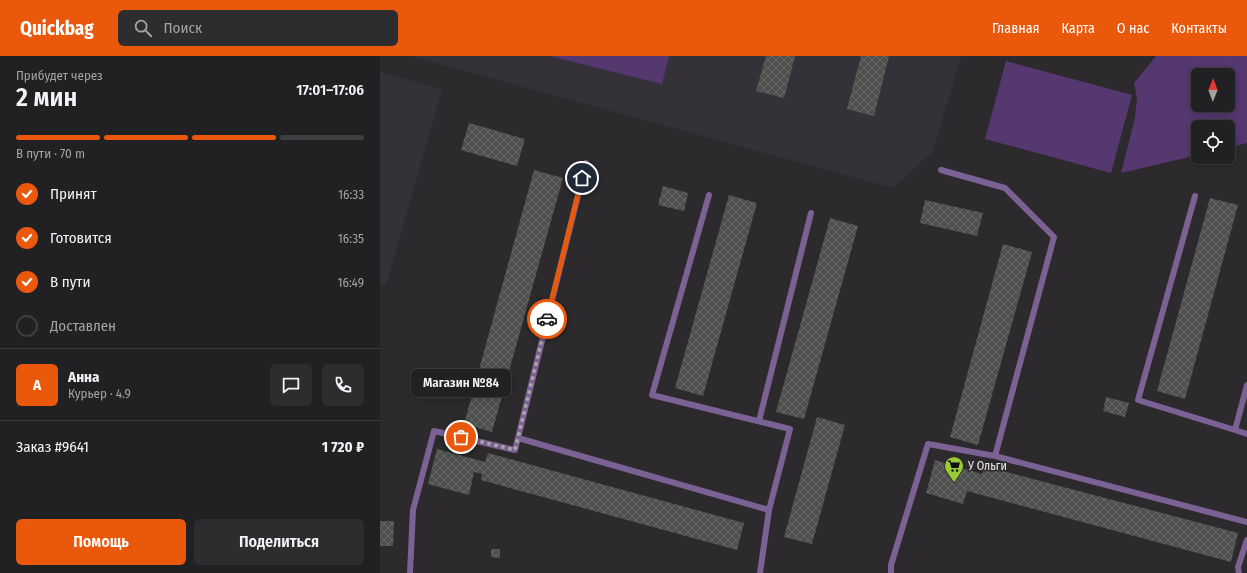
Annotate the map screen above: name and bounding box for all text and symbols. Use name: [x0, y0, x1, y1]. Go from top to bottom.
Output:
search box: [118, 10, 398, 46]
text: Quickbag: [20, 17, 94, 40]
icon: search: [132, 17, 154, 39]
text: Поиск: [164, 19, 202, 37]
text: Главная: [992, 20, 1039, 37]
text: Карта: [1061, 20, 1095, 37]
text: О нас: [1117, 20, 1149, 37]
text: Контакты: [1171, 20, 1227, 37]
text: Прибудет через: [16, 68, 103, 83]
north arrow: [1191, 68, 1235, 112]
map controls: [1191, 68, 1235, 164]
text: 17:01–17:06: [296, 81, 364, 99]
text: 2 мин: [16, 82, 77, 113]
button: locate: [1191, 120, 1235, 164]
text: В пути · 70 m: [16, 146, 85, 161]
pin: [565, 161, 599, 195]
icon: home: [571, 167, 593, 189]
icon: check: [16, 183, 38, 205]
text: Принят: [50, 185, 97, 203]
text: 16:33: [338, 187, 364, 202]
icon: check: [16, 227, 38, 249]
text: Готовится: [50, 229, 112, 247]
text: 16:35: [338, 231, 364, 246]
icon: check: [16, 271, 38, 293]
text: В пути: [50, 273, 91, 291]
text: 16:49: [337, 275, 364, 290]
courier: [527, 299, 567, 339]
icon: car: [536, 308, 558, 330]
text: Доставлен: [50, 317, 116, 335]
button: chat: [270, 364, 312, 406]
button: phone: [322, 364, 364, 406]
text: Анна: [68, 368, 100, 386]
callout: Магазин №84: [411, 369, 511, 397]
text: Магазин №84: [423, 375, 499, 390]
text: А: [33, 376, 41, 394]
text: Курьер · 4.9: [68, 386, 131, 401]
pin: [444, 420, 478, 454]
icon: bag: [450, 426, 472, 448]
text: Заказ #9641: [16, 438, 89, 456]
text: 1 720 ₽: [322, 438, 364, 456]
supermarket icon: У Ольги: [943, 455, 965, 483]
place label: У Ольги: [967, 459, 1007, 473]
button: Помощь: [16, 519, 186, 565]
button: Поделиться: [194, 519, 364, 565]

